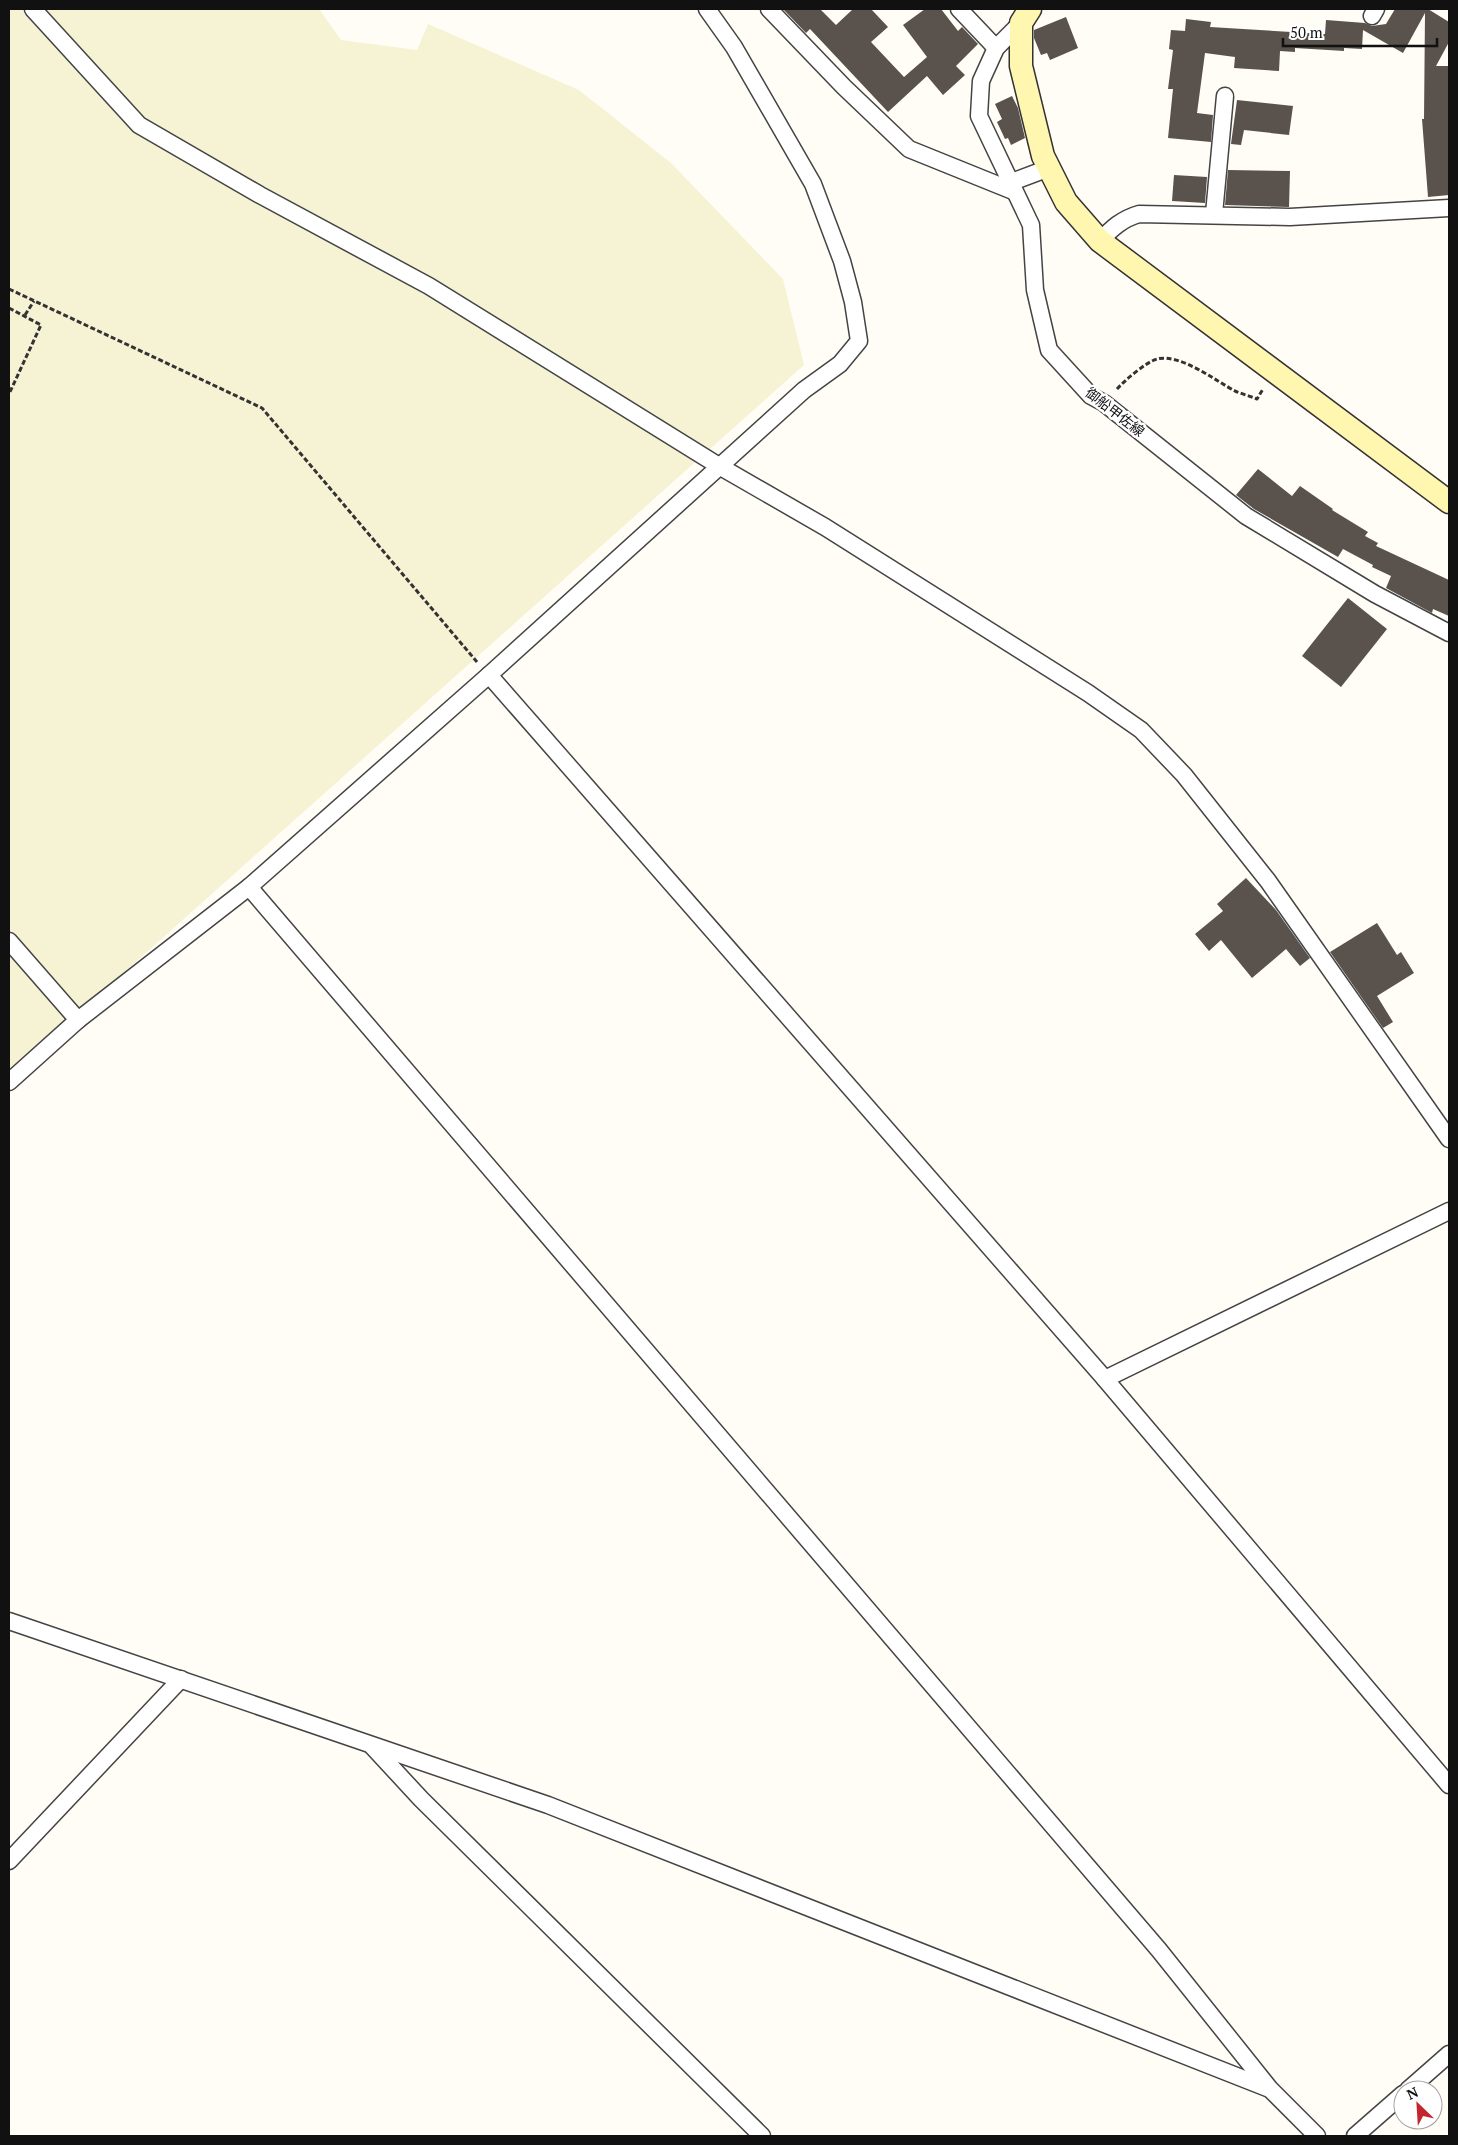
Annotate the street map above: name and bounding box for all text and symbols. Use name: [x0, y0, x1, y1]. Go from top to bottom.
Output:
scale bar: [1283, 15, 1437, 47]
text: 50 m: [1290, 22, 1323, 42]
street label: 御船甲佐線: [1082, 383, 1149, 441]
north arrow: [1393, 2080, 1443, 2130]
text: N: [1403, 2082, 1421, 2104]

